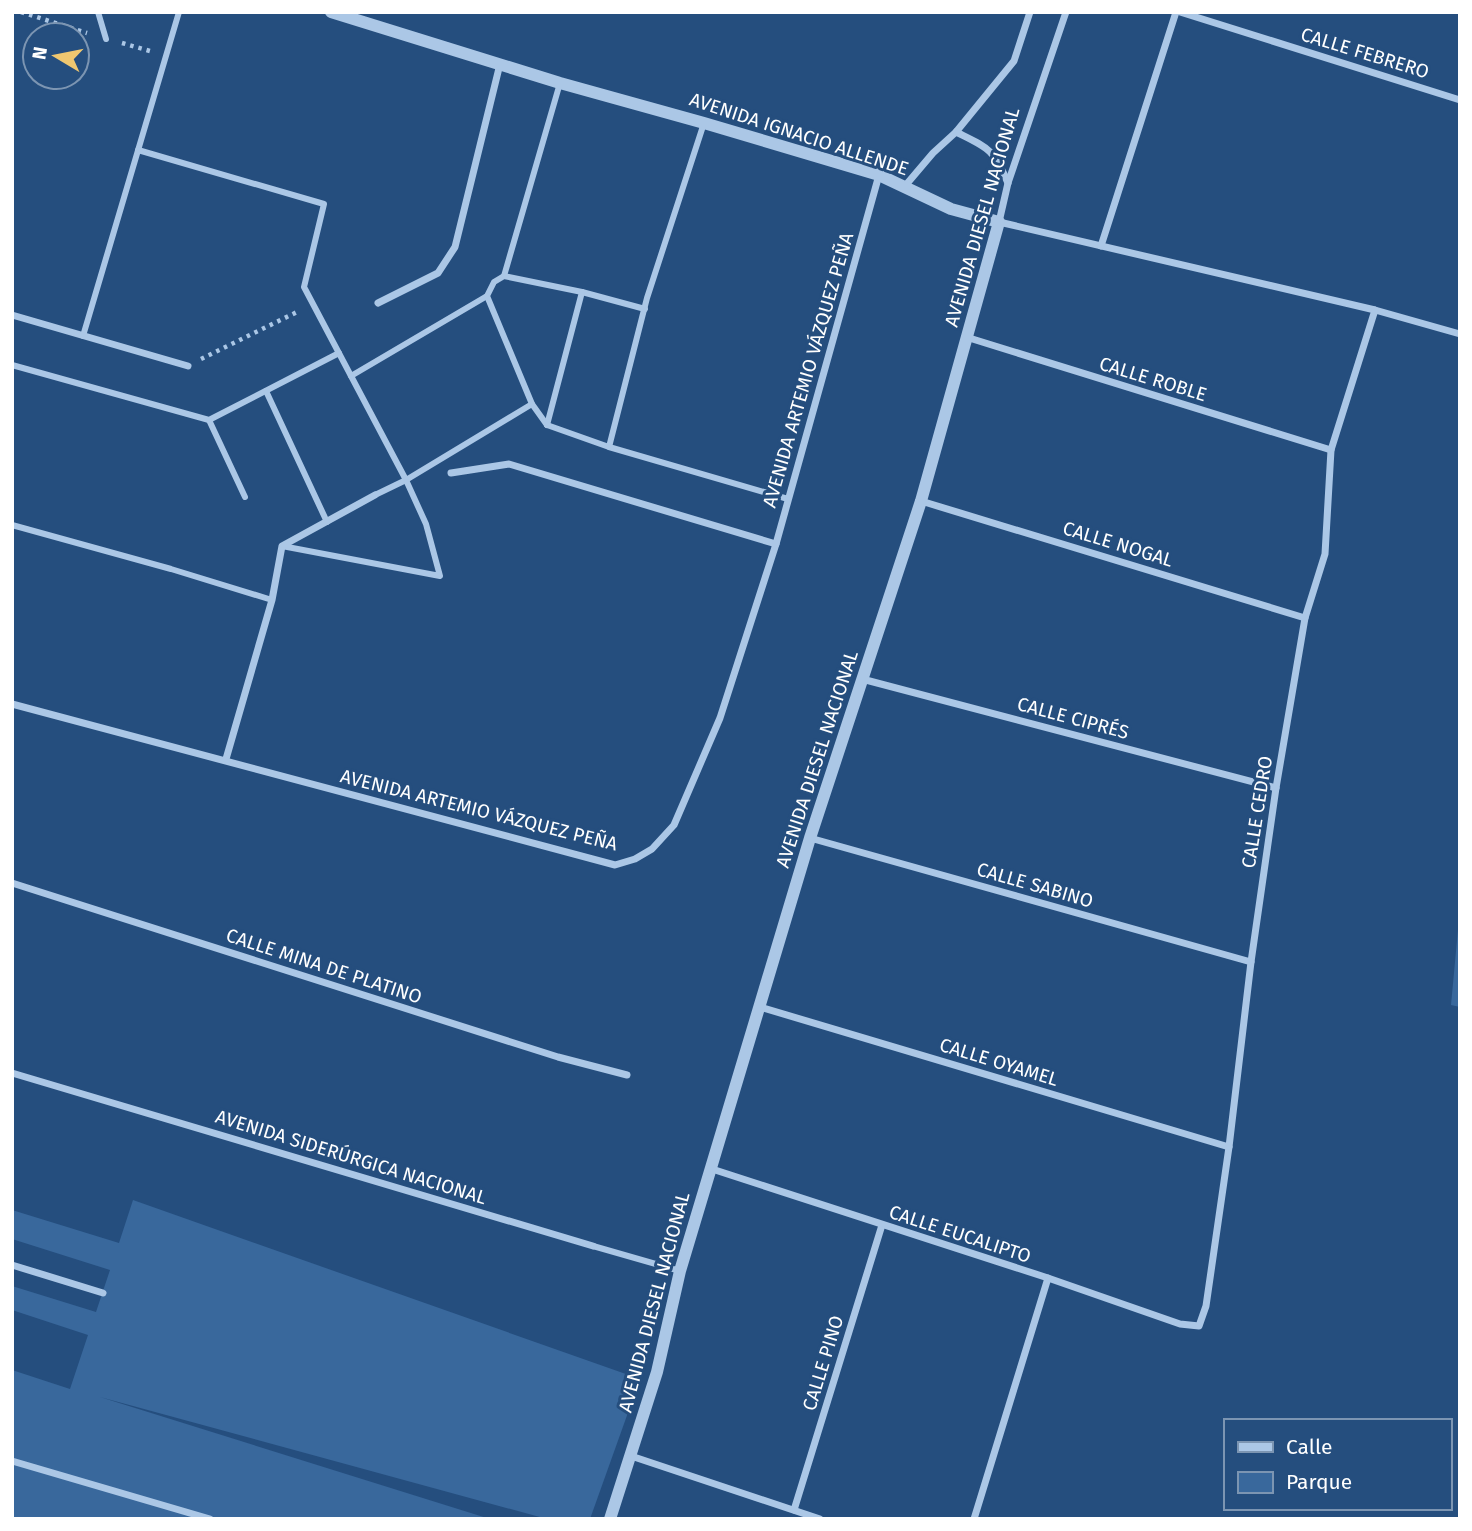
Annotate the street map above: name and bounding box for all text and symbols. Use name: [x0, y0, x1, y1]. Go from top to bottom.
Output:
north arrow: [21, 21, 91, 91]
street label: CALLE FEBRERO: [1298, 23, 1432, 83]
text: N: [27, 45, 52, 61]
street label: AVENIDA IGNACIO ALLENDE: [687, 88, 911, 180]
street label: AVENIDA DIESEL NACIONAL: [940, 104, 1025, 329]
street label: AVENIDA ARTEMIO VÁZQUEZ PEÑA: [758, 230, 858, 510]
street label: CALLE ROBLE: [1096, 352, 1210, 406]
street label: CALLE NOGAL: [1060, 516, 1176, 572]
street label: AVENIDA DIESEL NACIONAL: [771, 647, 863, 871]
street label: CALLE CIPRÉS: [1015, 692, 1131, 744]
street label: CALLE CEDRO: [1237, 754, 1277, 870]
street label: AVENIDA ARTEMIO VÁZQUEZ PEÑA: [338, 764, 620, 856]
street label: CALLE SABINO: [974, 857, 1096, 913]
street label: CALLE MINA DE PLATINO: [223, 923, 425, 1009]
street label: CALLE OYAMEL: [937, 1033, 1062, 1091]
street label: AVENIDA SIDERÚRGICA NACIONAL: [213, 1105, 490, 1209]
street label: AVENIDA DIESEL NACIONAL: [613, 1189, 695, 1415]
street label: CALLE EUCALIPTO: [886, 1200, 1034, 1268]
street label: CALLE PINO: [798, 1313, 848, 1413]
legend: [1224, 1419, 1451, 1510]
text: Calle: [1286, 1434, 1332, 1460]
text: Parque: [1286, 1469, 1352, 1495]

